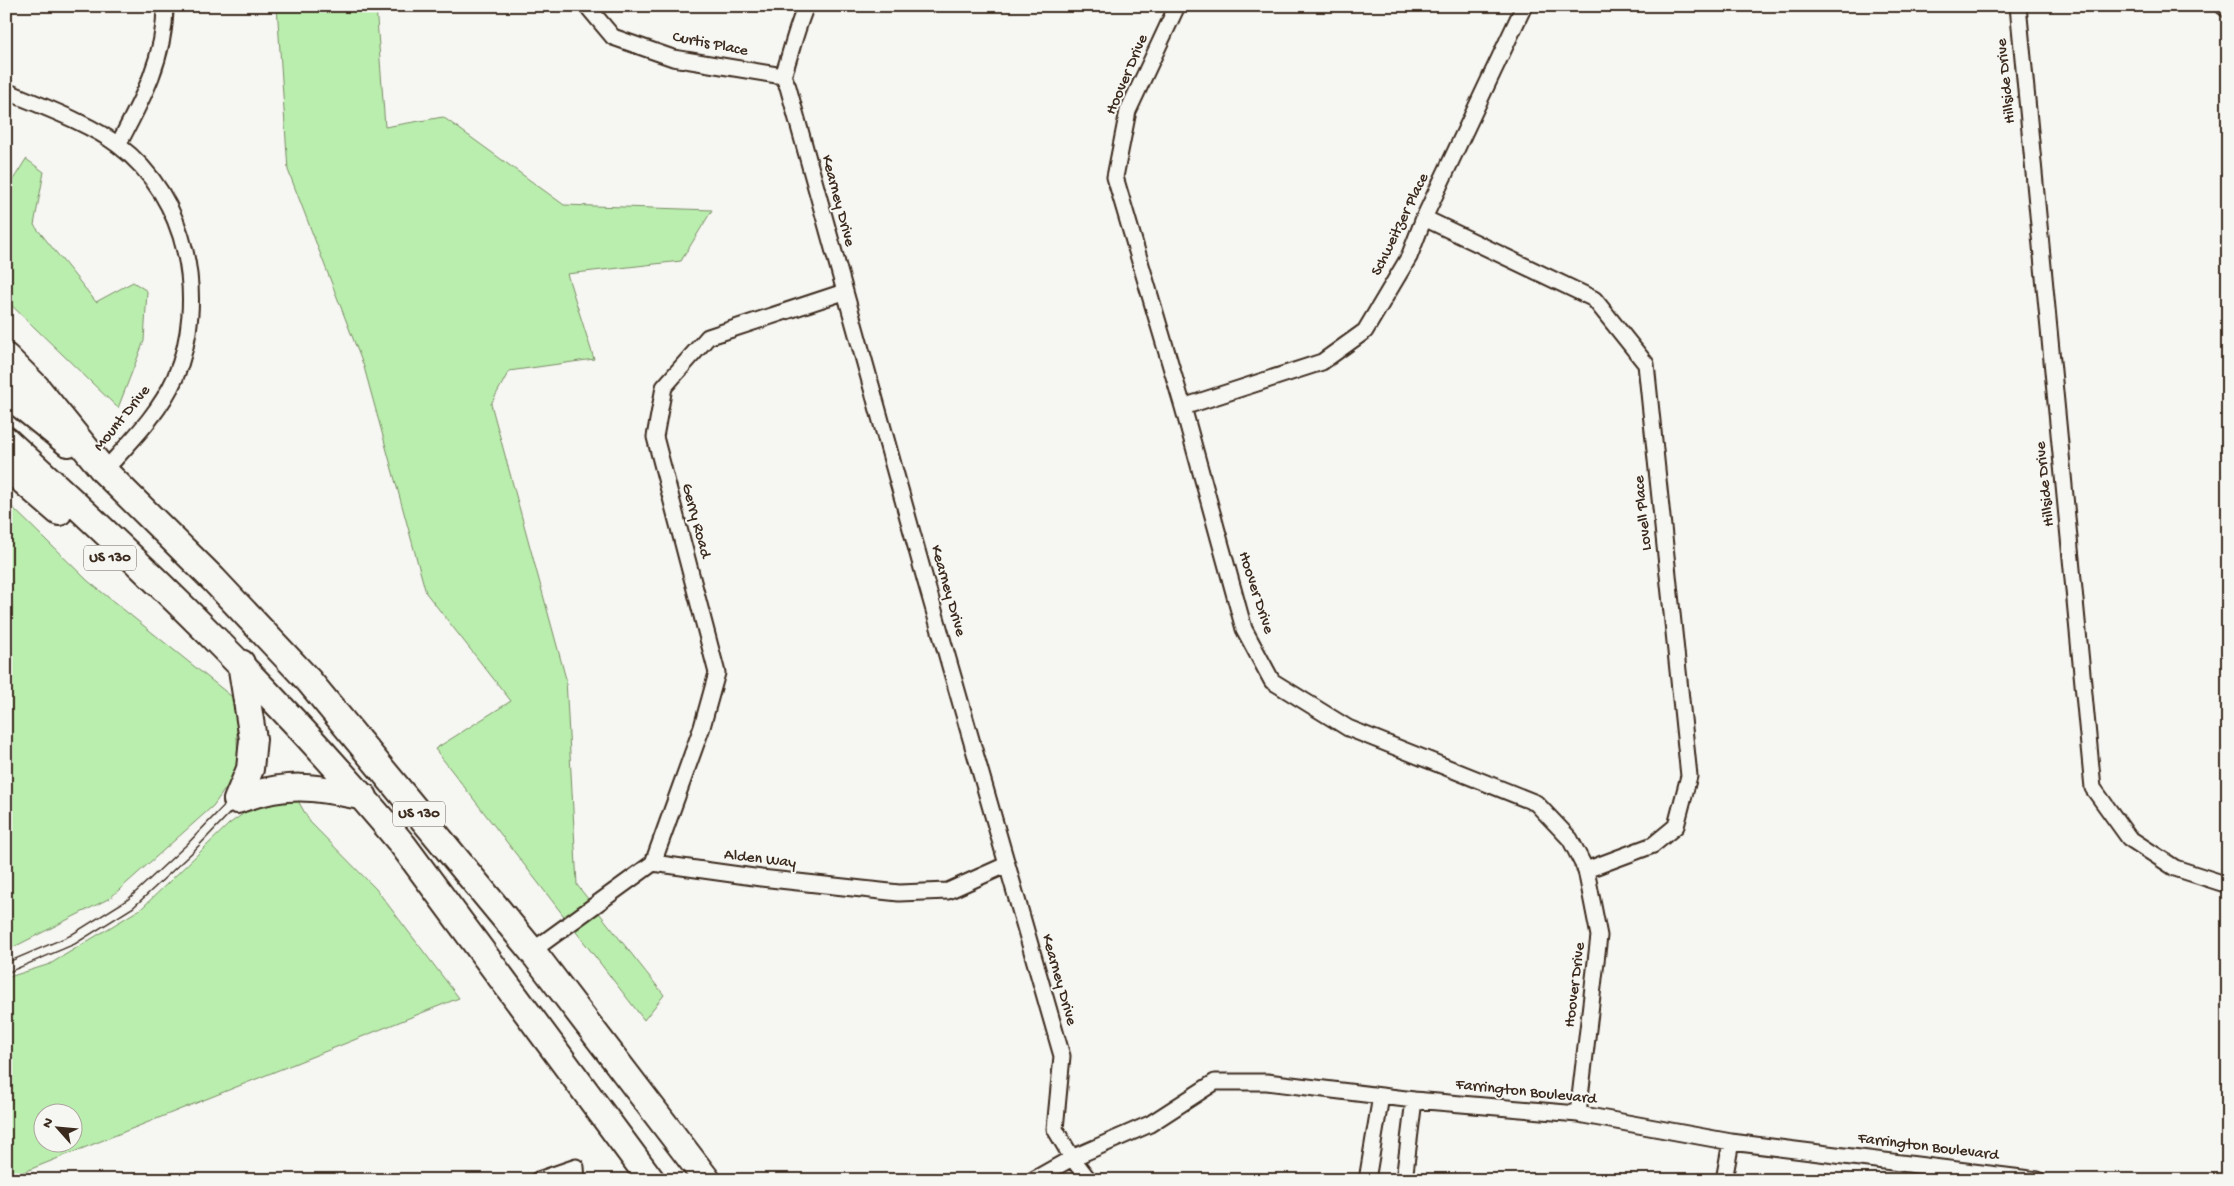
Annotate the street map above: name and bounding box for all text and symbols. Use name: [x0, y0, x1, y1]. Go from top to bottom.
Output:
street label: Curtis Place: [671, 28, 750, 62]
street label: Hoover Drive: [1103, 31, 1154, 118]
street label: Hillside Drive: [1993, 37, 2021, 124]
street label: Kearney Drive: [816, 153, 859, 250]
street label: Schweitzer Place: [1368, 170, 1434, 279]
street label: Mount Drive: [91, 381, 156, 456]
street label: Hillside Drive: [2032, 440, 2060, 527]
street label: Lovell Place: [1631, 474, 1657, 551]
street label: Gerry Road: [676, 482, 714, 562]
street label: Kearney Drive: [925, 543, 969, 640]
road number: US 130: [84, 546, 136, 570]
street label: Hoover Drive: [1233, 549, 1277, 637]
road number: US 130: [393, 802, 445, 826]
street label: Alden Way: [723, 846, 797, 874]
street label: Kearney Drive: [1036, 932, 1080, 1029]
street label: Hoover Drive: [1561, 941, 1591, 1029]
street label: Farrington Boulevard: [1454, 1076, 1599, 1110]
north arrow: [32, 1104, 82, 1154]
text: N: [39, 1115, 58, 1131]
street label: Farrington Boulevard: [1856, 1130, 2001, 1166]

